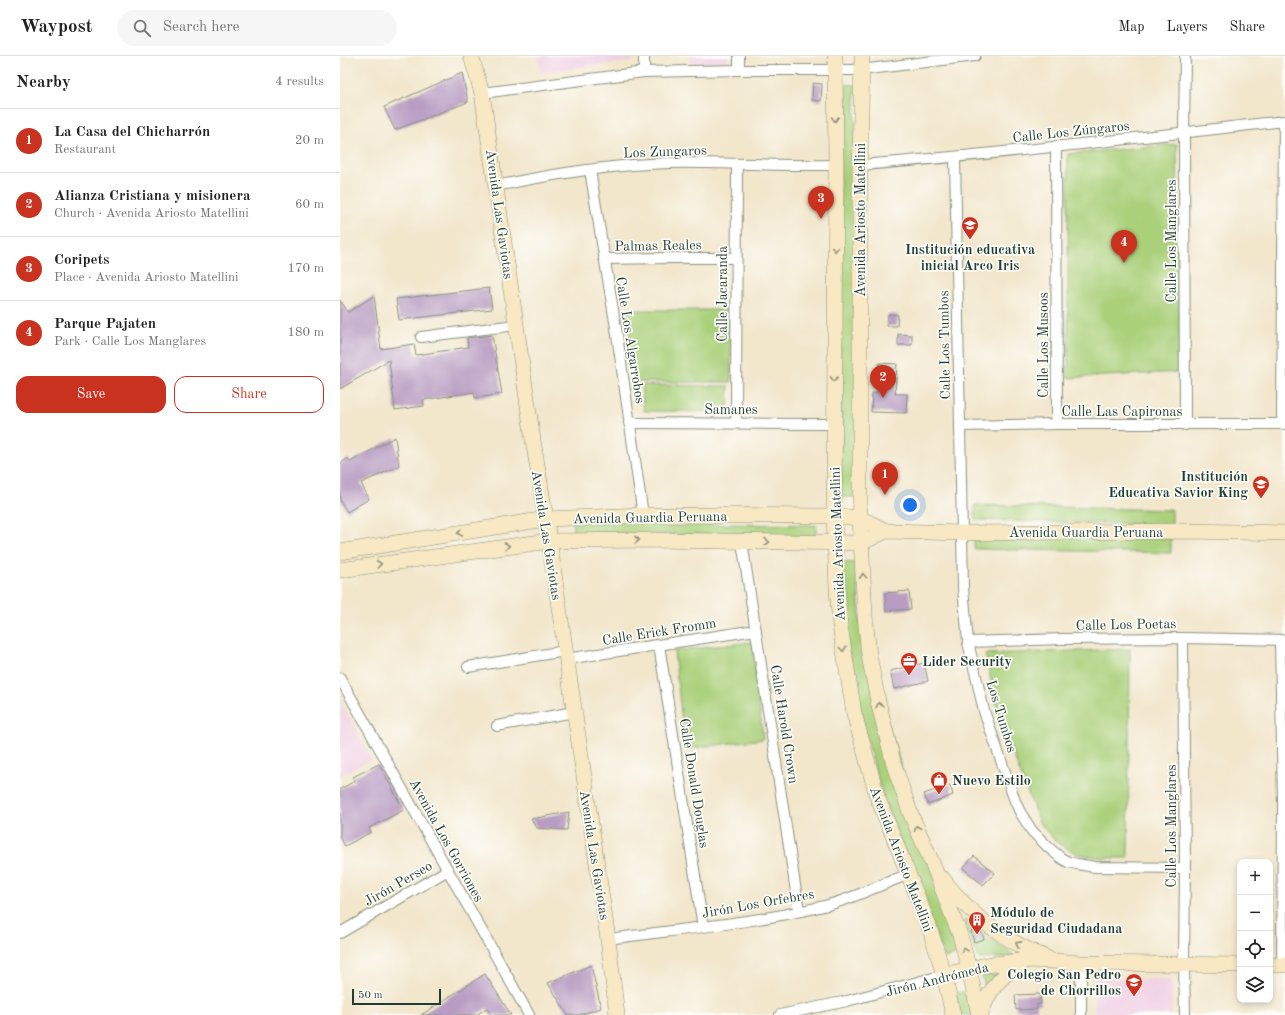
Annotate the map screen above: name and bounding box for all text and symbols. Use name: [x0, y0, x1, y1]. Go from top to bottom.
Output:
search box: [117, 10, 397, 46]
icon: search: [131, 17, 153, 39]
text: Waypost: [20, 18, 93, 37]
text: Search here: [163, 20, 239, 35]
text: Map: [1119, 20, 1145, 34]
text: Layers: [1167, 20, 1208, 34]
text: Share: [1230, 20, 1265, 34]
text: Nearby: [16, 74, 71, 91]
text: 4 results: [275, 75, 324, 88]
one-way arrow: [831, 116, 840, 122]
street label: Calle Los Zúngaros: [1012, 119, 1130, 145]
text: La Casa del Chicharrón: [54, 125, 210, 140]
text: 1: [25, 134, 33, 147]
text: 20 m: [295, 134, 324, 147]
text: Restaurant: [54, 143, 116, 156]
street label: Avenida Ariosto Matellini: [854, 143, 868, 297]
street label: Los Zungaros: [623, 144, 707, 160]
street label: Avenida Las Gaviotas: [483, 148, 515, 280]
street label: Calle Los Manglares: [1165, 179, 1179, 303]
pin: 3: [808, 186, 834, 219]
text: Alianza Cristiana y misionera: [54, 189, 251, 204]
text: 2: [25, 198, 33, 211]
text: 60 m: [295, 198, 324, 211]
text: Church · Avenida Ariosto Matellini: [54, 207, 249, 220]
school or university icon: Institución educativa inicial Arco Iris: [960, 215, 980, 240]
pin: 4: [1111, 230, 1137, 263]
street label: Palmas Reales: [614, 238, 702, 254]
place label: Institución educativa inicial Arco Iris: [905, 243, 1035, 273]
street label: Calle Jacaranda: [716, 246, 730, 342]
one-way arrow: [831, 246, 839, 252]
text: Coripets: [54, 253, 110, 268]
text: 3: [25, 262, 33, 275]
text: 170 m: [287, 262, 324, 275]
text: Place · Avenida Ariosto Matellini: [54, 271, 238, 284]
street label: Calle Los Algarrobos: [613, 276, 647, 405]
street label: Calle Los Tumbos: [937, 290, 953, 400]
street label: Calle Los Musoos: [1037, 292, 1051, 398]
text: Parque Pajaten: [54, 317, 156, 332]
text: 4: [25, 326, 33, 339]
text: 180 m: [287, 326, 324, 339]
text: Park · Calle Los Manglares: [54, 335, 206, 348]
pin: 2: [870, 365, 896, 398]
button: Save: [16, 376, 166, 413]
button: Share: [174, 376, 324, 413]
one-way arrow: [830, 376, 838, 382]
street label: Samanes: [704, 403, 758, 417]
street label: Calle Las Capironas: [1061, 405, 1183, 419]
pin: 1: [872, 462, 898, 495]
street label: Avenida Ariosto Matellini: [828, 466, 848, 621]
street label: Avenida Las Gaviotas: [529, 469, 563, 601]
place label: Institución Educativa Savior King: [1108, 470, 1248, 500]
school or university icon: Institución Educativa Savior King: [1251, 474, 1271, 499]
your location: [900, 495, 920, 515]
street label: Avenida Guardia Peruana: [573, 510, 727, 526]
street label: Avenida Guardia Peruana: [1009, 526, 1163, 540]
one-way arrow: [457, 528, 463, 536]
one-way arrow: [634, 536, 640, 544]
one-way arrow: [764, 538, 770, 546]
one-way arrow: [504, 542, 510, 551]
one-way arrow: [376, 560, 382, 569]
one-way arrow: [858, 573, 867, 579]
street label: Calle Erick Fromm: [601, 616, 717, 648]
street label: Calle Los Poetas: [1076, 617, 1176, 633]
one-way arrow: [838, 646, 847, 652]
office icon: Lider Security: [899, 651, 919, 676]
place label: Lider Security: [922, 655, 1012, 669]
street label: Calle Harold Crown: [768, 664, 800, 785]
street label: Los Tumbos: [983, 678, 1019, 754]
one-way arrow: [875, 701, 883, 708]
street label: Calle Donald Douglas: [677, 717, 711, 849]
street label: Calle Los Manglares: [1165, 764, 1179, 888]
shop icon: Nuevo Estilo: [929, 770, 949, 795]
place label: Nuevo Estilo: [952, 774, 1031, 788]
street label: Avenida Los Gorriones: [407, 777, 486, 904]
street label: Avenida Ariosto Matellini: [867, 785, 935, 934]
street label: Avenida Las Gaviotas: [577, 789, 611, 921]
one-way arrow: [914, 825, 922, 832]
street label: Jirón Perseo: [362, 859, 435, 909]
map controls: [1237, 859, 1273, 1003]
button: +: [1237, 859, 1273, 895]
street label: Jirón Los Orfebres: [701, 887, 815, 921]
button: −: [1237, 895, 1273, 931]
place label: Módulo de Seguridad Ciudadana: [990, 906, 1122, 936]
building icon: Módulo de Seguridad Ciudadana: [967, 910, 987, 935]
button: locate: [1237, 931, 1273, 967]
one-way arrow: [1015, 942, 1022, 949]
one-way arrow: [960, 946, 969, 953]
street label: Jirón Andrómeda: [884, 960, 990, 1000]
button: layers: [1237, 967, 1273, 1003]
place label: Colegio San Pedro de Chorrillos: [1007, 968, 1121, 998]
school or university icon: Colegio San Pedro de Chorrillos: [1124, 972, 1144, 997]
scale bar: [352, 987, 441, 1006]
text: 50 m: [358, 990, 383, 1001]

